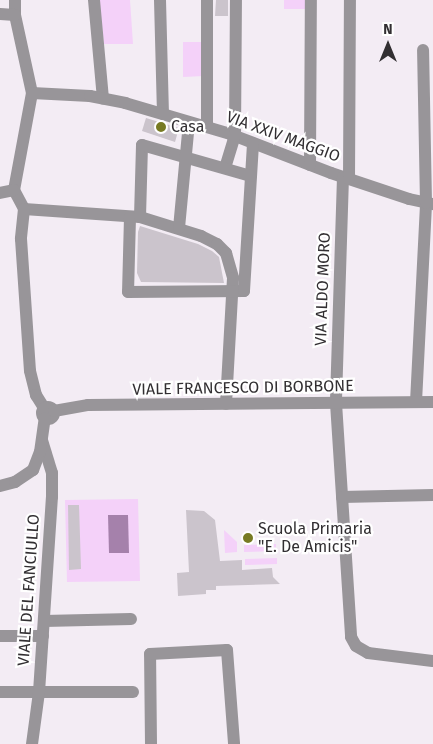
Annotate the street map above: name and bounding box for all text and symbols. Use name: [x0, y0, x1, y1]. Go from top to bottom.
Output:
north arrow: [363, 20, 413, 70]
text: N: [383, 21, 393, 38]
street label: VIA XXIV MAGGIO: [224, 108, 342, 166]
place label: Casa: [171, 117, 204, 137]
marker: Casa: [155, 121, 167, 133]
street label: VIA ALDO MORO: [311, 232, 335, 346]
street label: VIALE FRANCESCO DI BORBONE: [132, 376, 354, 400]
street label: VIALE DEL FANCIULLO: [14, 513, 44, 667]
place label: Scuola Primaria "E. De Amicis": [258, 519, 372, 557]
marker: Scuola Primaria "E. De Amicis": [242, 532, 254, 544]

